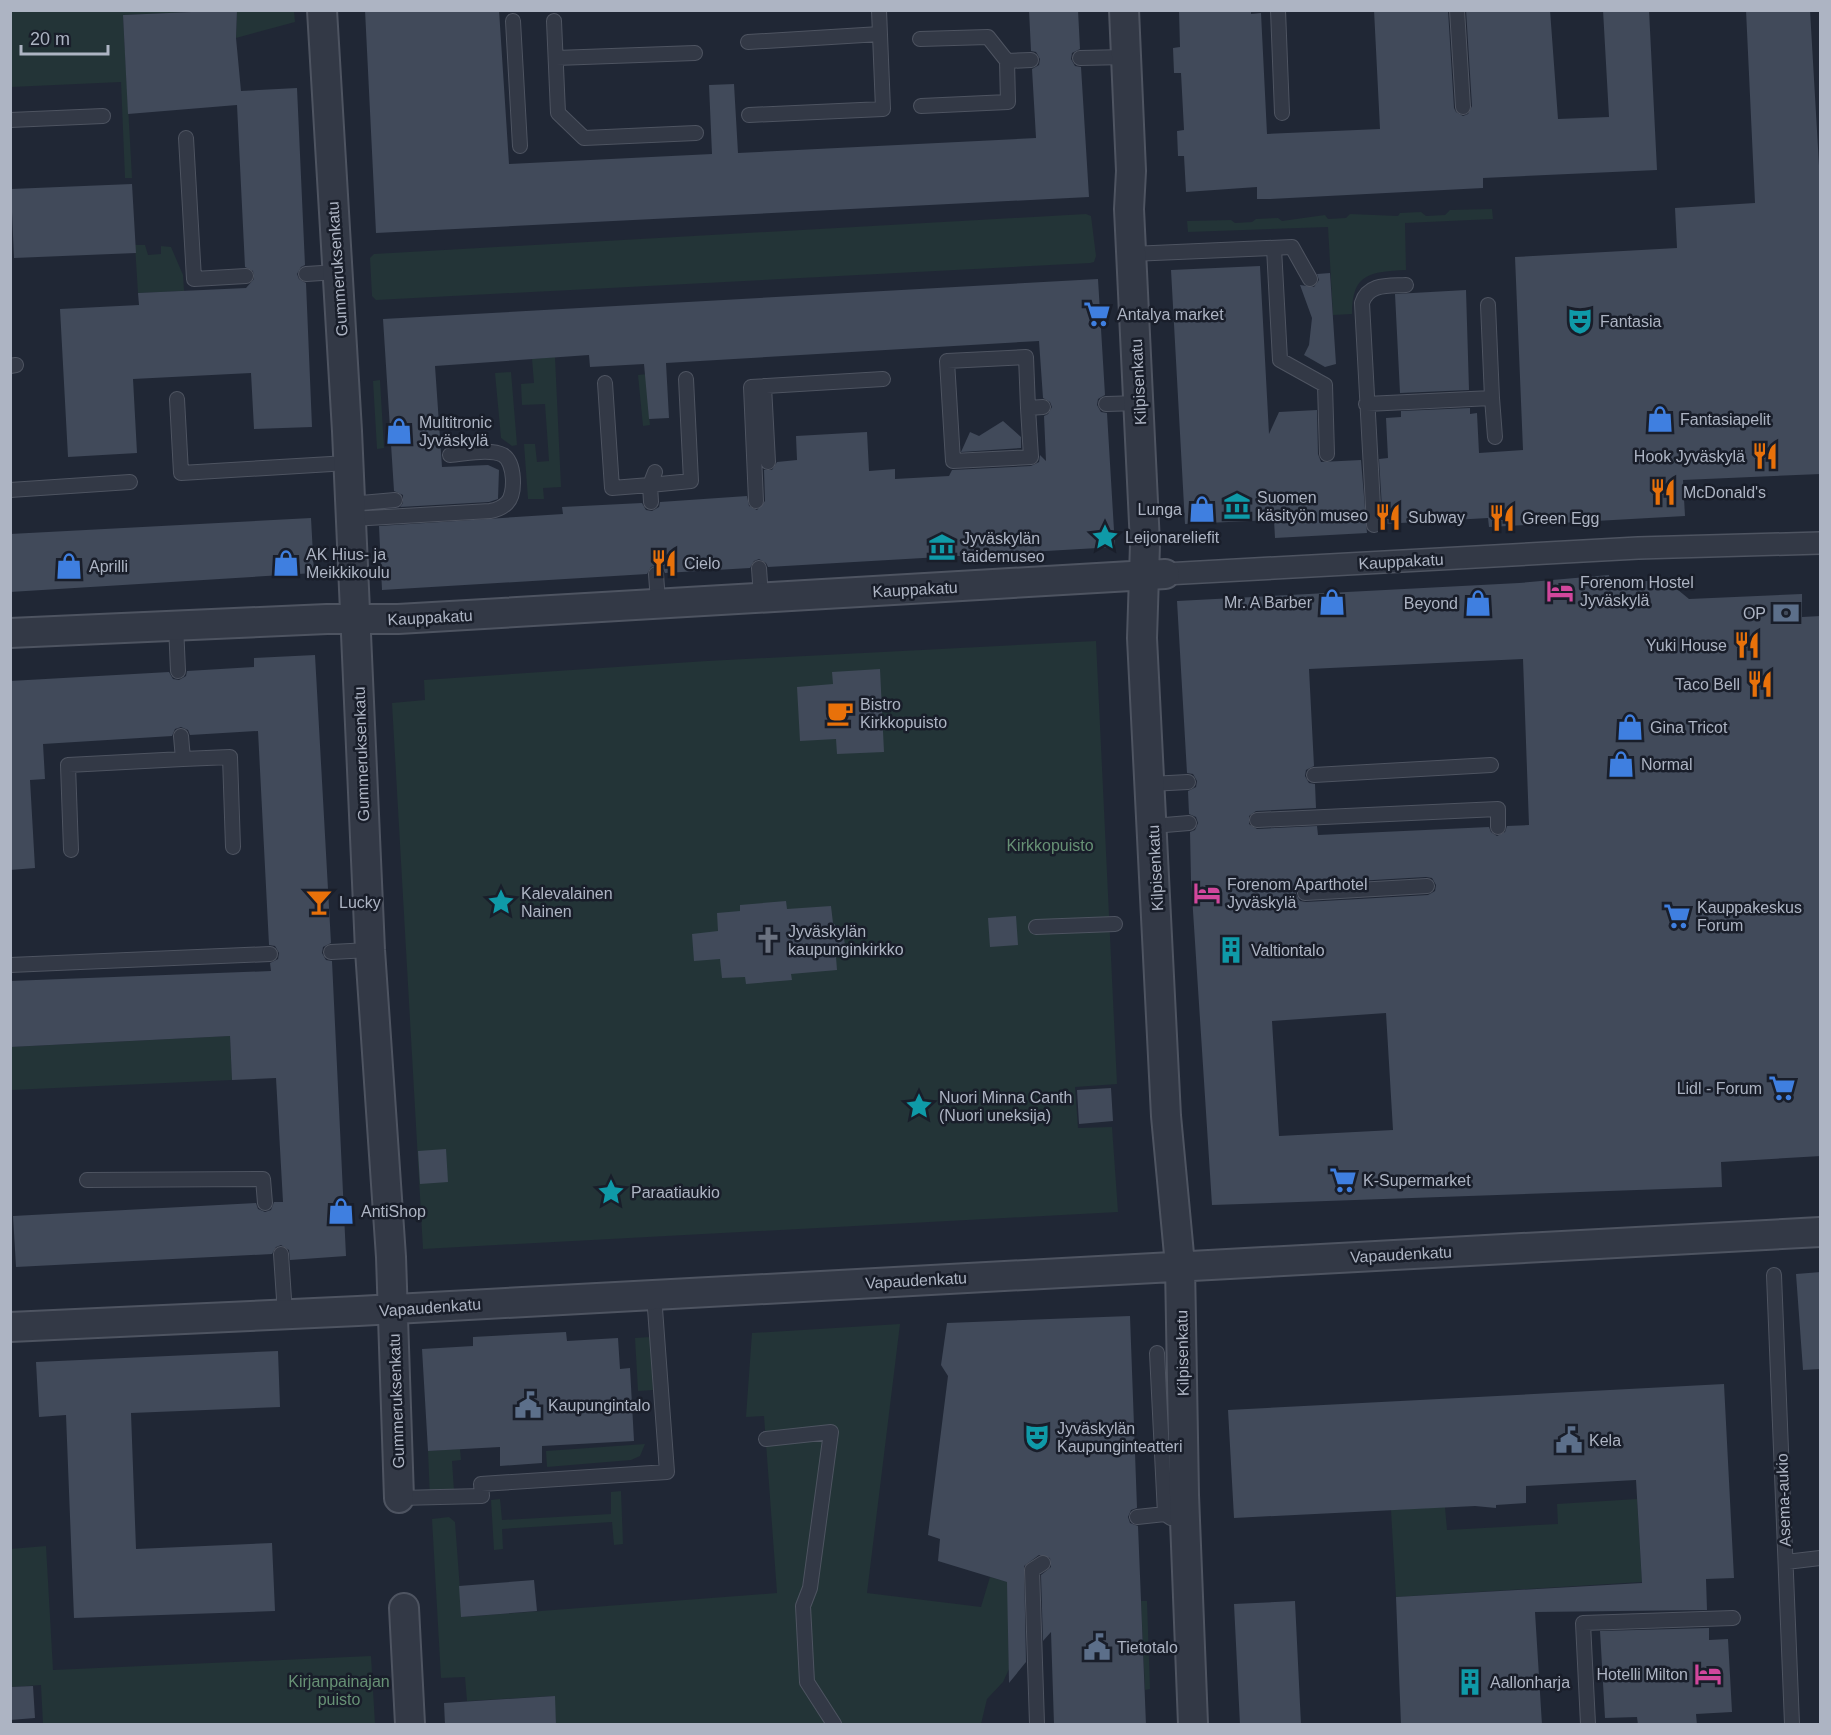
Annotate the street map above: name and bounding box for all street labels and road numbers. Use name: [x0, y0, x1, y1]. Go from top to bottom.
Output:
street label: Gummeruksenkatu: [324, 201, 351, 337]
street label: Kilpisenkatu: [1128, 338, 1149, 426]
street label: Kauppakatu: [1358, 551, 1444, 572]
street label: Kauppakatu: [872, 579, 958, 600]
street label: Kauppakatu: [387, 607, 473, 628]
street label: Gummeruksenkatu: [351, 686, 372, 822]
street label: Kilpisenkatu: [1145, 824, 1166, 912]
street label: Vapaudenkatu: [1350, 1243, 1452, 1266]
street label: Vapaudenkatu: [865, 1269, 967, 1292]
street label: Vapaudenkatu: [379, 1295, 482, 1320]
street label: Kilpisenkatu: [1173, 1310, 1192, 1396]
street label: Gummeruksenkatu: [386, 1333, 407, 1469]
street label: Asema-aukio: [1773, 1453, 1794, 1547]

